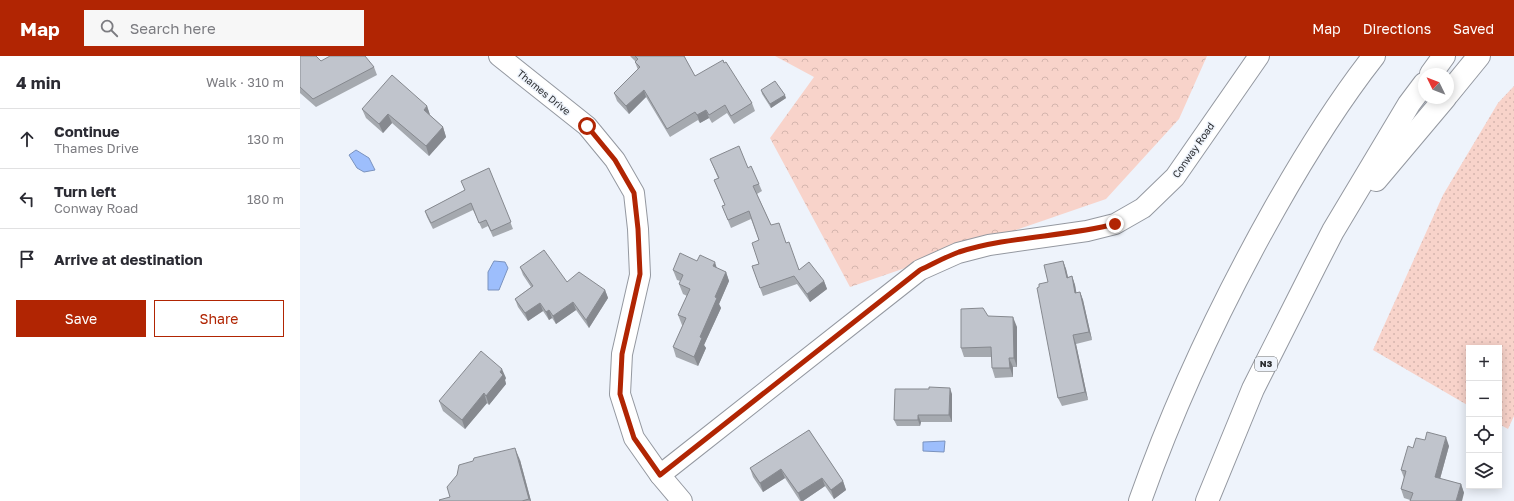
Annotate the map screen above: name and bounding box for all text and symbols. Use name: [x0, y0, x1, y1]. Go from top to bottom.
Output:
search box: [84, 10, 364, 46]
text: Map: [20, 17, 60, 40]
icon: search: [98, 17, 120, 39]
text: Search here: [130, 19, 216, 37]
text: Map: [1312, 20, 1341, 37]
text: Directions: [1363, 20, 1431, 37]
text: Saved: [1453, 20, 1494, 37]
street label: Thames Drive: [515, 67, 573, 117]
north arrow: [1418, 68, 1454, 104]
text: 4 min: [16, 72, 61, 93]
text: Walk · 310 m: [206, 74, 284, 90]
route start: [578, 117, 596, 135]
street label: Conway Road: [1169, 120, 1217, 180]
text: Continue: [54, 122, 120, 140]
icon: ahead: [16, 128, 38, 150]
text: 130 m: [247, 131, 284, 147]
text: Thames Drive: [54, 140, 139, 156]
text: Turn left: [54, 182, 116, 200]
icon: left: [16, 188, 38, 210]
text: 180 m: [247, 191, 284, 207]
text: Conway Road: [54, 200, 138, 216]
route end: [1106, 215, 1124, 233]
icon: arrive: [16, 248, 38, 270]
text: Arrive at destination: [54, 250, 203, 268]
button: Save: [16, 300, 146, 337]
button: Share: [154, 300, 284, 337]
map controls: [1466, 345, 1502, 489]
button: +: [1466, 345, 1502, 381]
road number: N3: [1255, 357, 1277, 371]
button: −: [1466, 381, 1502, 417]
button: locate: [1466, 417, 1502, 453]
button: layers: [1466, 453, 1502, 489]

